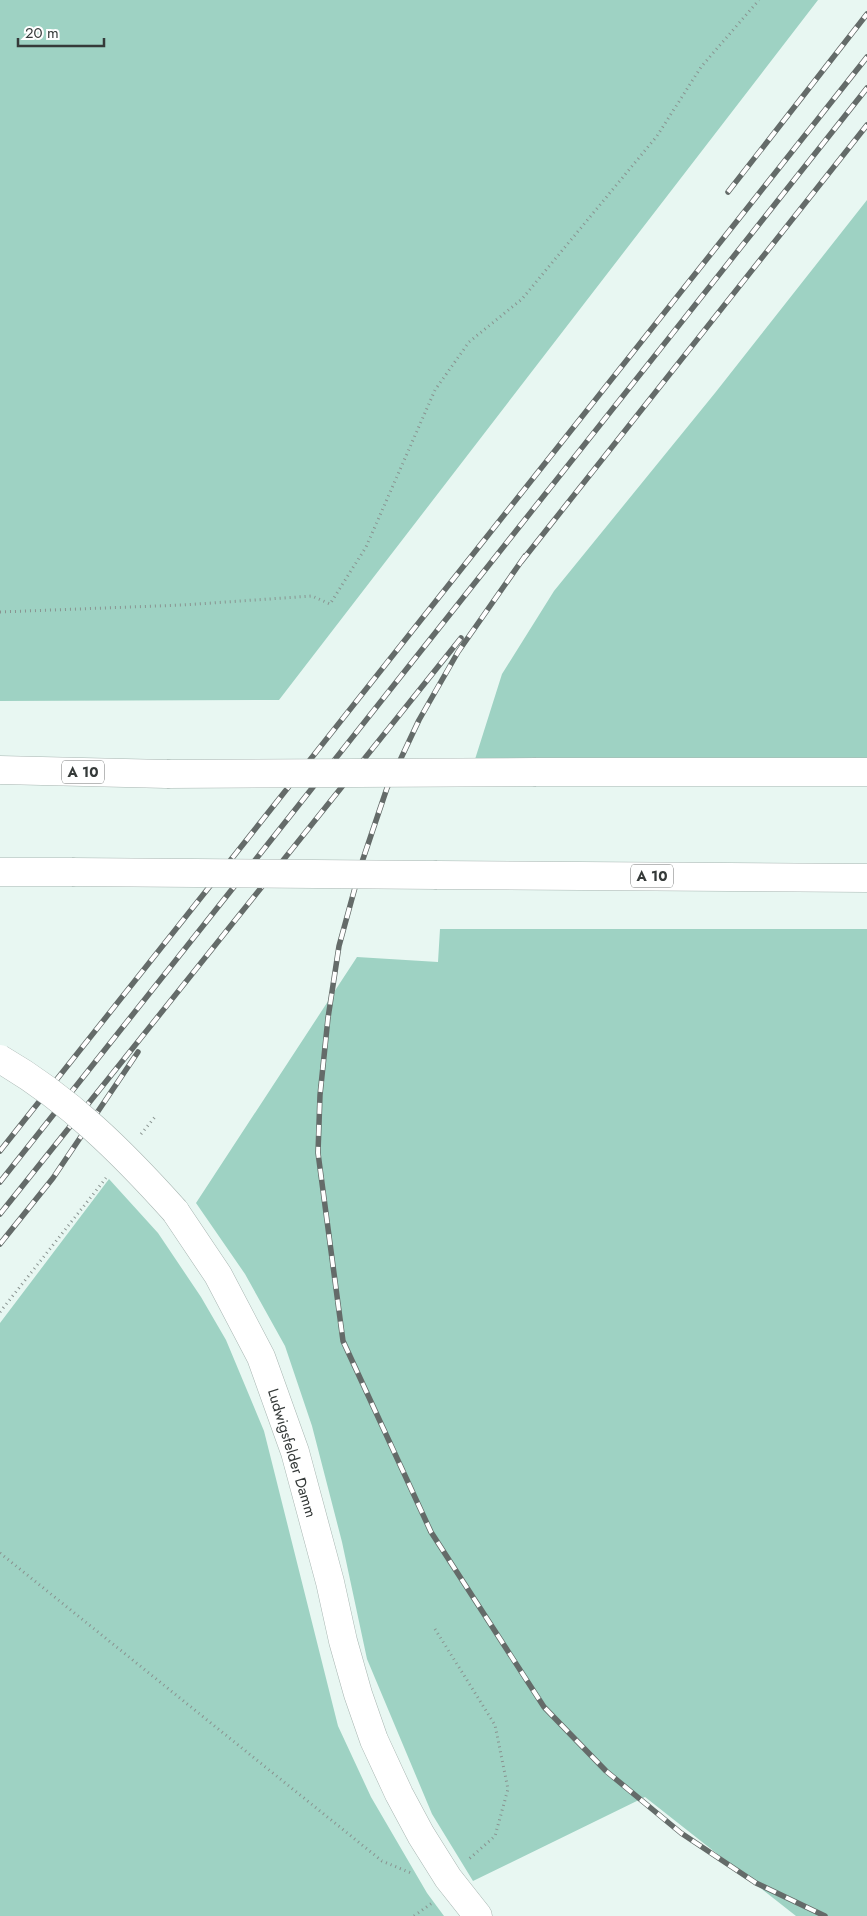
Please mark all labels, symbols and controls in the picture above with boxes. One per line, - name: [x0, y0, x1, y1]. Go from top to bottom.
- scale bar: [18, 15, 104, 47]
- text: 20 m: [25, 22, 59, 44]
- road number: A 10: [62, 760, 104, 784]
- road number: A 10: [631, 864, 673, 888]
- street label: Ludwigsfelder Damm: [262, 1386, 322, 1520]

